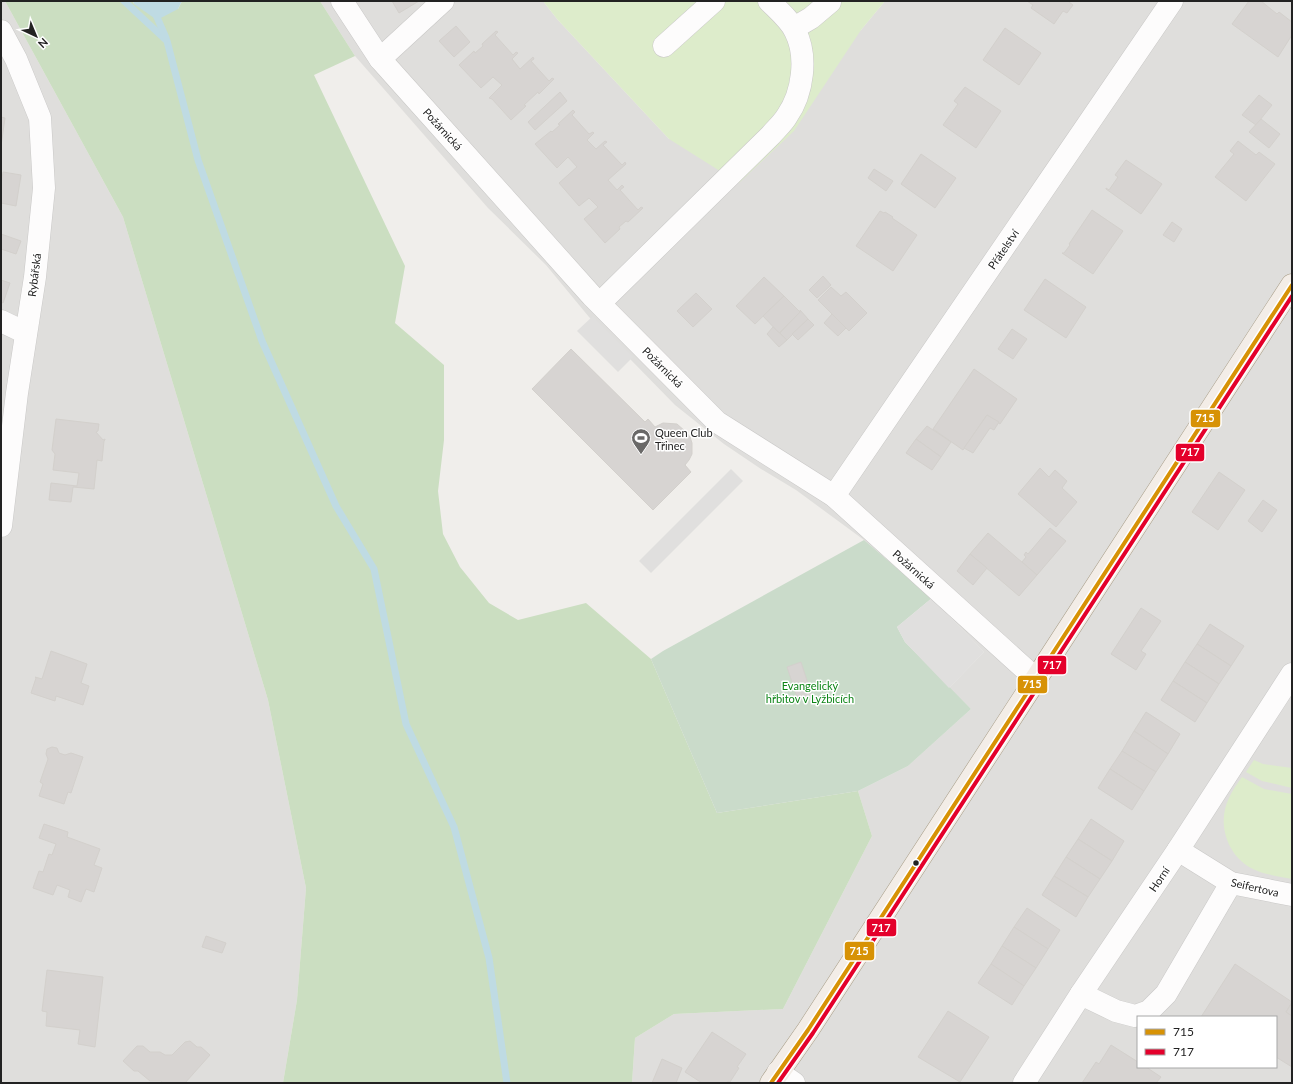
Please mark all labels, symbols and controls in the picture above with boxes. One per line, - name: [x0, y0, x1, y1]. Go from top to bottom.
- north arrow: [16, 16, 56, 56]
- text: N: [36, 36, 51, 51]
- street label: Požárnická: [421, 105, 465, 153]
- street label: Přátelství: [985, 226, 1021, 271]
- street label: Rybářská: [25, 252, 43, 298]
- street label: Požárnická: [640, 344, 686, 390]
- line badge: 715: [1190, 409, 1221, 428]
- text: 715: [1195, 411, 1215, 424]
- place label: Queen Club Třinec: [655, 426, 713, 452]
- sports icon: Queen Club Třinec: [630, 427, 652, 455]
- line badge: 717: [1175, 443, 1205, 462]
- text: 717: [1180, 445, 1200, 458]
- street label: Požárnická: [890, 547, 938, 591]
- line badge: 717: [1037, 655, 1067, 675]
- text: 717: [1042, 658, 1062, 671]
- line badge: 715: [1017, 675, 1048, 694]
- text: 715: [1022, 677, 1042, 690]
- park label: Evangelický hřbitov v Lyžbicích: [766, 679, 854, 705]
- unlabelled marker: [911, 858, 921, 868]
- street label: Horní: [1146, 864, 1172, 894]
- street label: Seifertova: [1230, 875, 1280, 899]
- line badge: 717: [866, 918, 897, 937]
- text: 717: [871, 921, 891, 934]
- line badge: 715: [844, 941, 875, 961]
- text: 715: [849, 944, 869, 957]
- legend: [1137, 1016, 1277, 1068]
- text: 715: [1173, 1024, 1194, 1039]
- text: 717: [1173, 1044, 1194, 1059]

